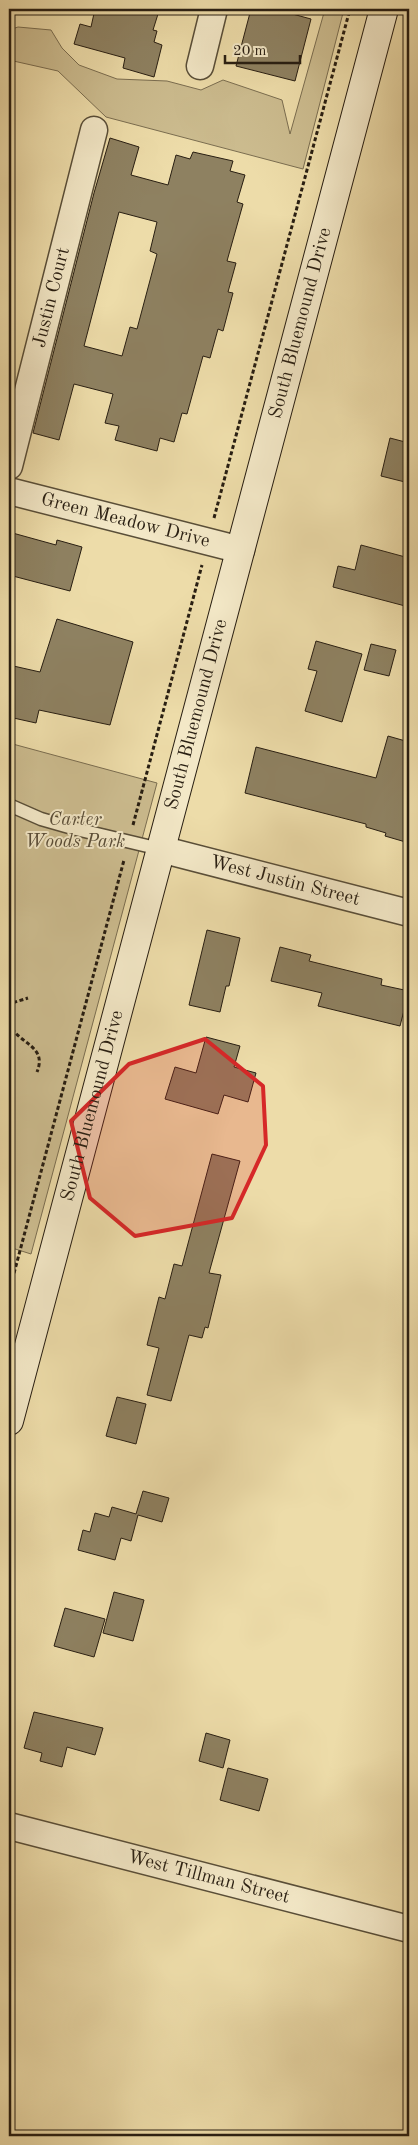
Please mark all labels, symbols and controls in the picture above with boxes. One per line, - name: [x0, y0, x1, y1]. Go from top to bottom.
- scale bar: [225, 32, 300, 64]
- text: 20 m: [233, 44, 267, 59]
- street label: South Bluemound Drive: [266, 226, 335, 421]
- street label: Justin Court: [30, 245, 73, 349]
- street label: Green Meadow Drive: [39, 490, 212, 551]
- street label: South Bluemound Drive: [162, 617, 231, 812]
- park label: Carter Woods Park: [25, 811, 125, 852]
- street label: West Justin Street: [208, 853, 362, 909]
- street label: South Bluemound Drive: [58, 1008, 127, 1203]
- street label: West Tillman Street: [125, 1847, 292, 1907]

